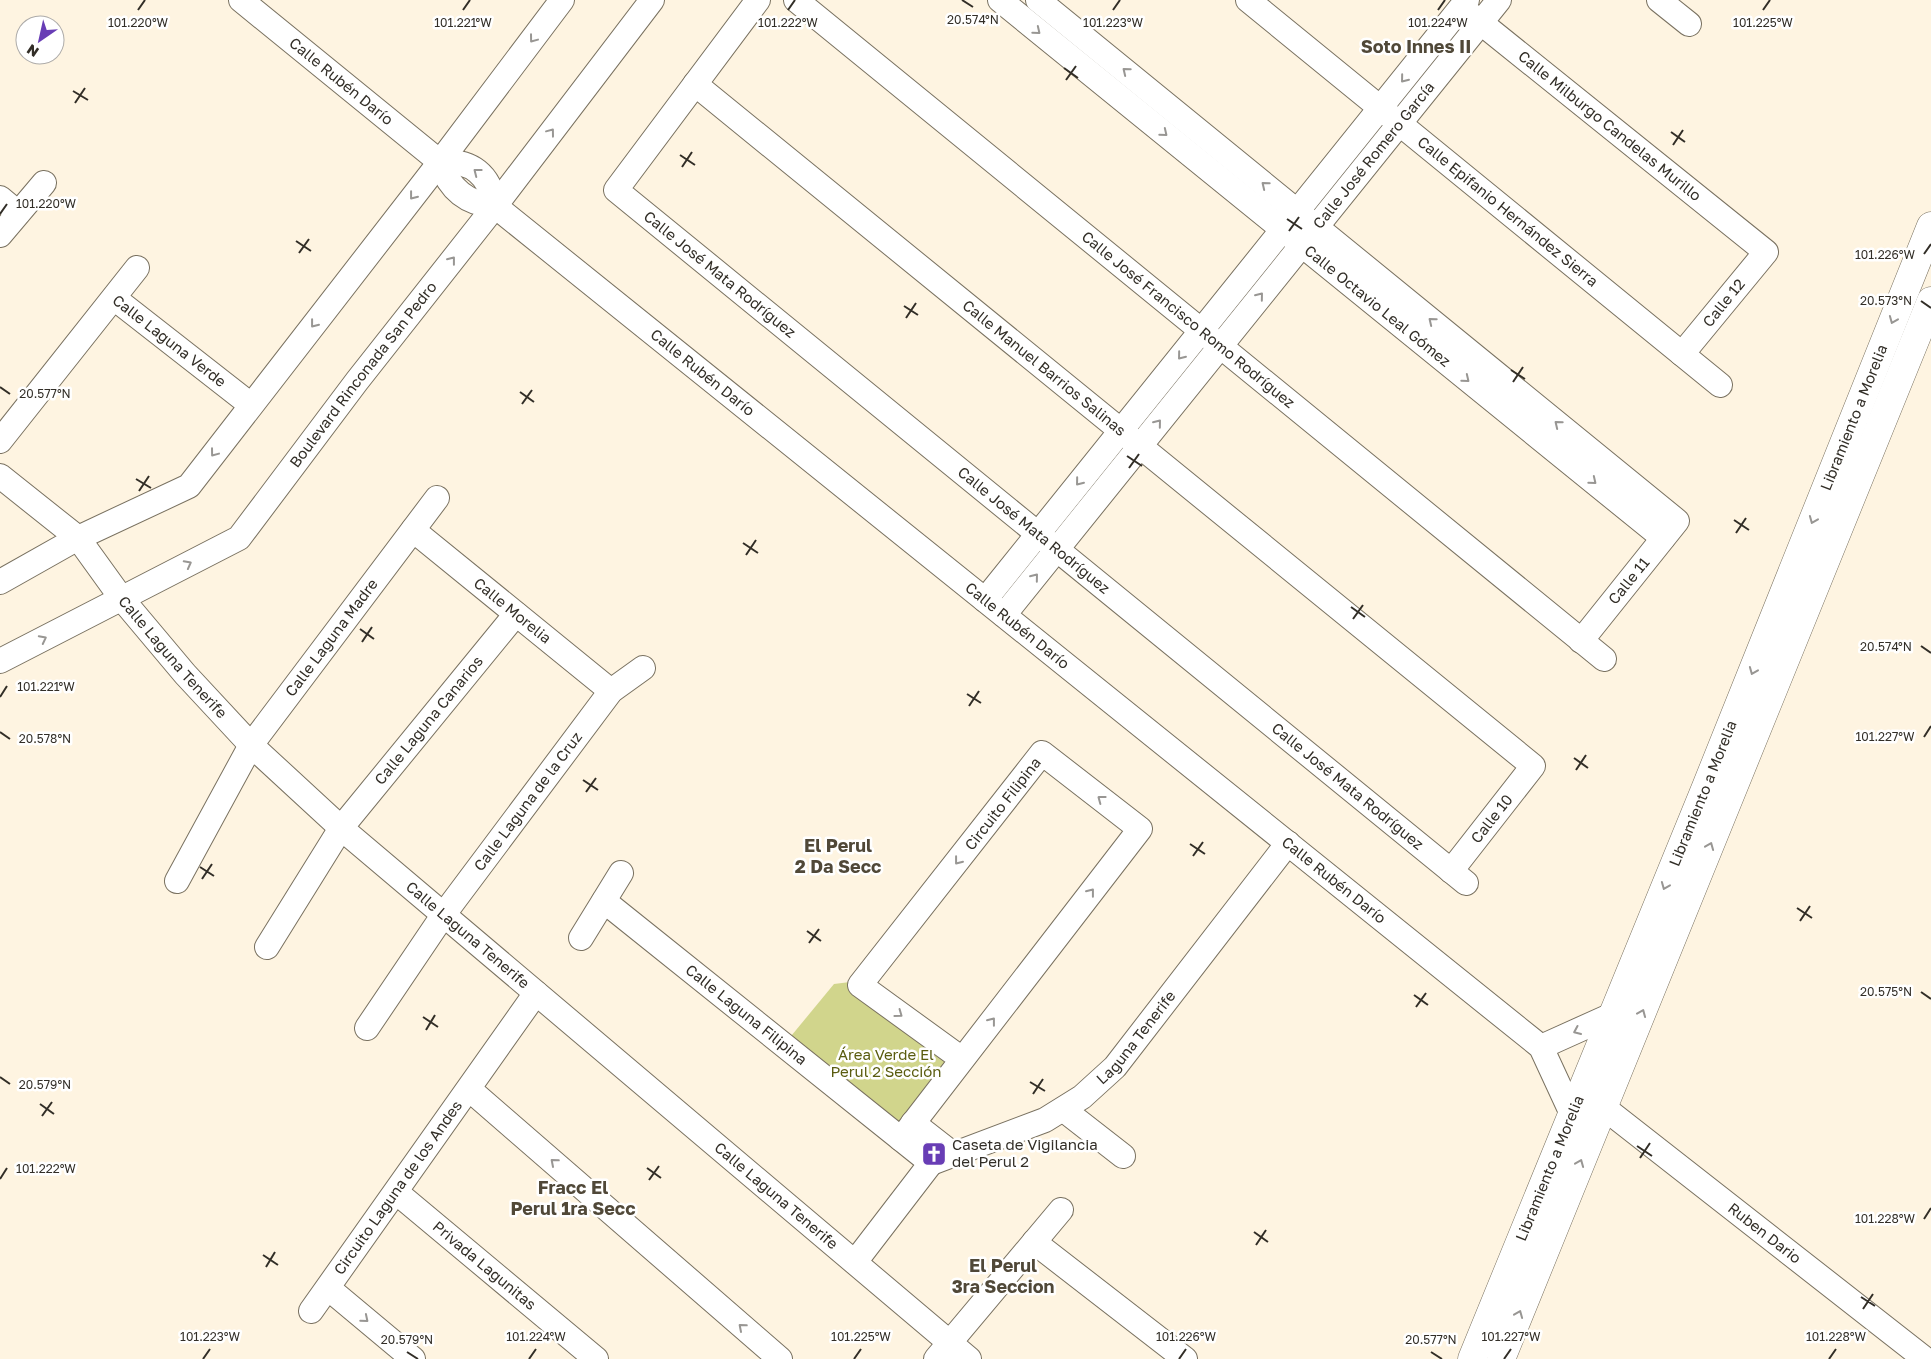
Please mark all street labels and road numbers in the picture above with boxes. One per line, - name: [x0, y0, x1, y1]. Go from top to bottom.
- street label: Calle Rubén Darío: [286, 33, 397, 128]
- street label: Calle Milburgo Candelas Murillo: [1515, 46, 1705, 204]
- street label: Calle José Romero García: [1309, 78, 1438, 232]
- street label: Calle Epifanio Hernández Sierra: [1414, 132, 1602, 290]
- street label: Calle José Mata Rodríguez: [641, 207, 800, 341]
- street label: Calle José Francisco Romo Rodríguez: [1078, 227, 1299, 412]
- street label: Calle Octavio Leal Gómez: [1301, 241, 1455, 370]
- street label: Calle 12: [1698, 275, 1748, 330]
- street label: Boulevard Rinconada San Pedro: [285, 278, 440, 471]
- street label: Calle Laguna Verde: [109, 290, 230, 390]
- street label: Calle Manuel Barrios Salinas: [959, 296, 1130, 439]
- street label: Calle Rubén Darío: [647, 325, 759, 419]
- street label: Libramiento a Morelia: [1816, 342, 1891, 493]
- street label: Calle José Mata Rodríguez: [955, 462, 1114, 597]
- street label: Calle 11: [1604, 553, 1653, 607]
- street label: Calle Morelia: [471, 573, 555, 647]
- street label: Calle Laguna Madre: [281, 575, 381, 700]
- street label: Calle Rubén Darío: [962, 578, 1074, 672]
- street label: Calle Laguna Tenerife: [115, 592, 232, 722]
- street label: Calle Laguna Canarios: [370, 652, 486, 788]
- street label: Libramiento a Morelia: [1665, 717, 1740, 869]
- street label: Calle José Mata Rodríguez: [1269, 718, 1428, 853]
- street label: Calle Laguna de la Cruz: [469, 728, 585, 874]
- street label: Circuito Filipina: [960, 753, 1044, 853]
- street label: Calle 10: [1467, 790, 1516, 846]
- street label: Calle Rubén Darío: [1279, 832, 1390, 927]
- street label: Calle Laguna Tenerife: [403, 877, 534, 992]
- street label: Calle Laguna Filipina: [682, 960, 811, 1068]
- street label: Laguna Tenerife: [1092, 986, 1179, 1088]
- street label: Libramiento a Morelia: [1511, 1092, 1587, 1243]
- street label: Circuito Laguna de los Andes: [330, 1096, 465, 1278]
- street label: Calle Laguna Tenerife: [711, 1138, 842, 1253]
- street label: Ruben Dario: [1725, 1198, 1805, 1267]
- street label: Privada Lagunitas: [430, 1217, 540, 1313]

